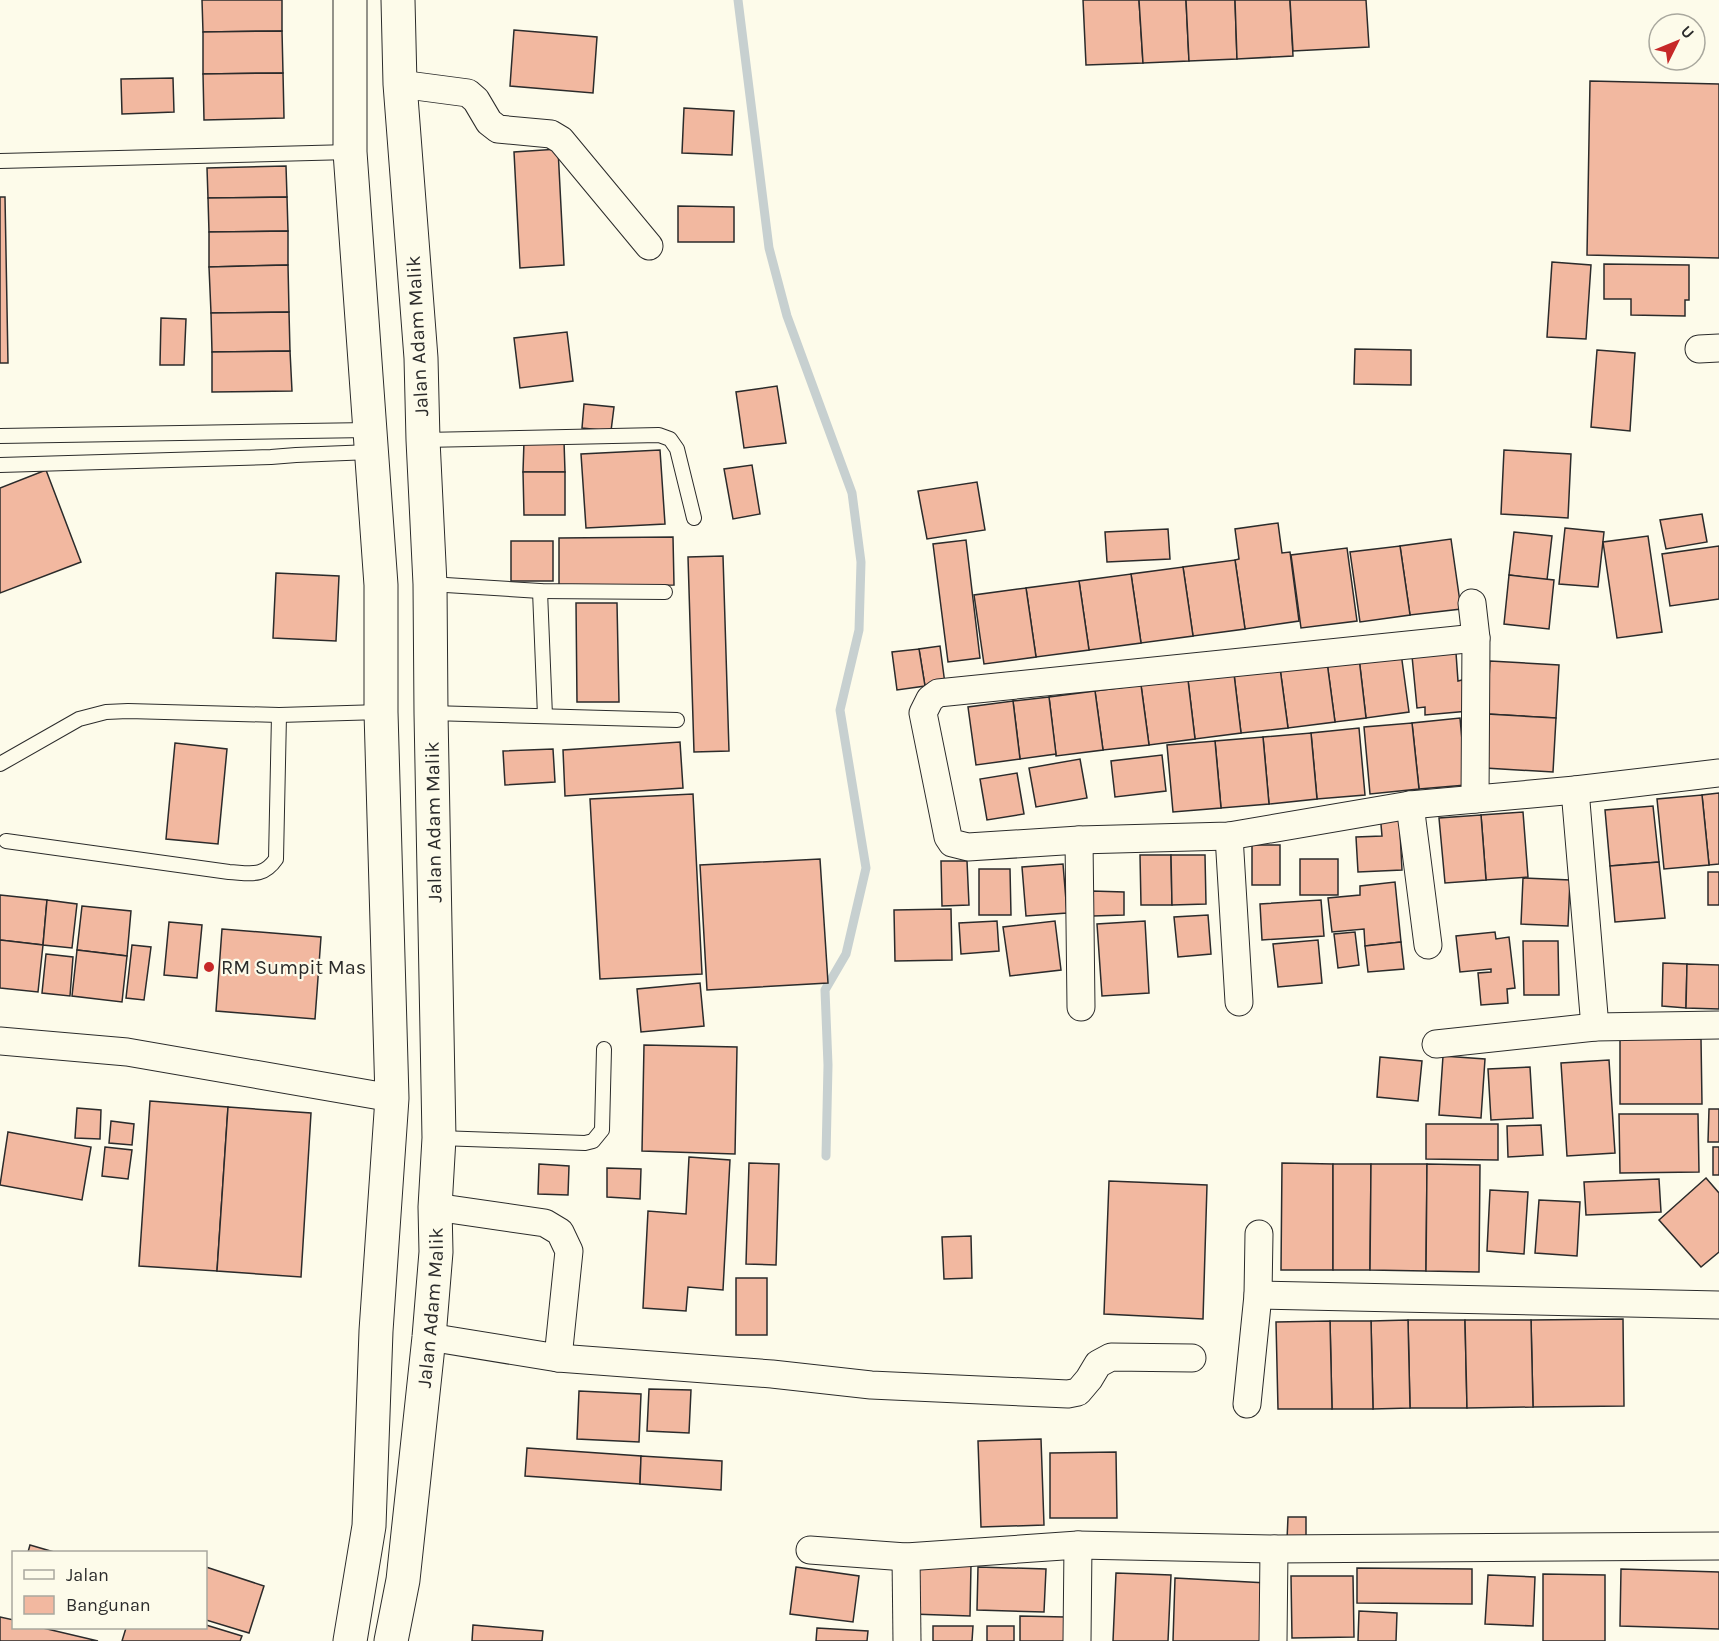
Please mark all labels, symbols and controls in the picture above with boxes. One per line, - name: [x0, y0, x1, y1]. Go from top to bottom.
- north arrow: [1647, 12, 1707, 72]
- text: U: [1677, 22, 1698, 43]
- street label: Jalan Adam Malik: [402, 255, 433, 417]
- street label: Jalan Adam Malik: [421, 741, 446, 903]
- place label: RM Sumpit Mas: [221, 956, 366, 979]
- marker: RM Sumpit Mas: [202, 960, 216, 974]
- street label: Jalan Adam Malik: [413, 1227, 448, 1389]
- legend: [12, 1551, 207, 1629]
- text: Jalan: [66, 1564, 109, 1586]
- text: Bangunan: [66, 1594, 151, 1616]

